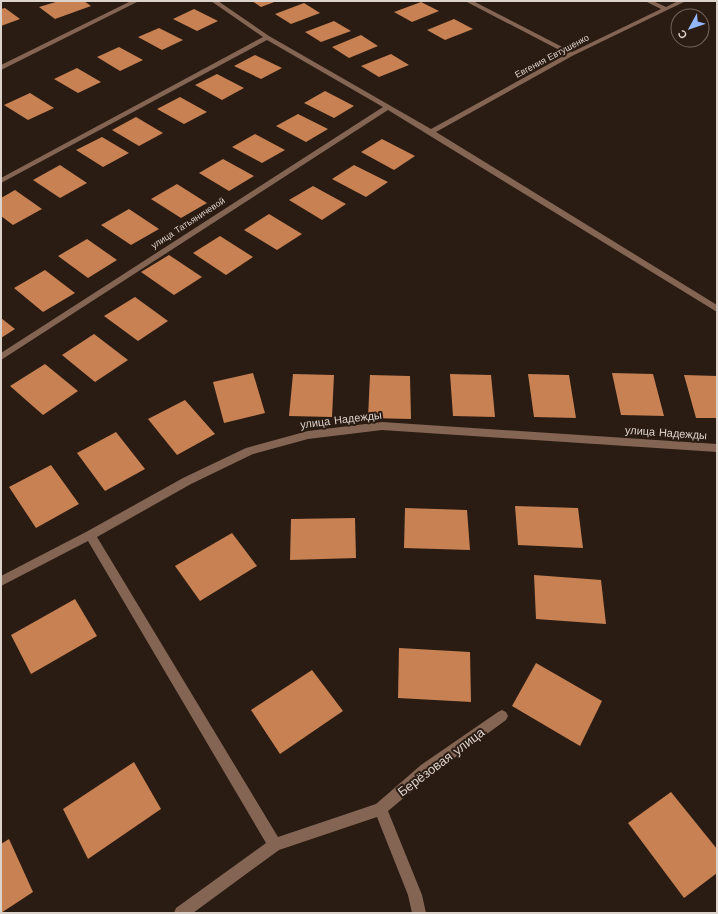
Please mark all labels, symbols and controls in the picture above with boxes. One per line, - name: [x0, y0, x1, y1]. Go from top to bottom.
- north arrow: [670, 8, 710, 48]
- text: С: [675, 27, 690, 41]
- street label: Евгения Евтушенко: [513, 32, 591, 80]
- street label: улица Татьяничевой: [149, 195, 227, 251]
- street label: улица Надежды: [299, 409, 383, 431]
- street label: улица Надежды: [625, 424, 708, 442]
- street label: Берёзовая улица: [395, 724, 488, 799]

